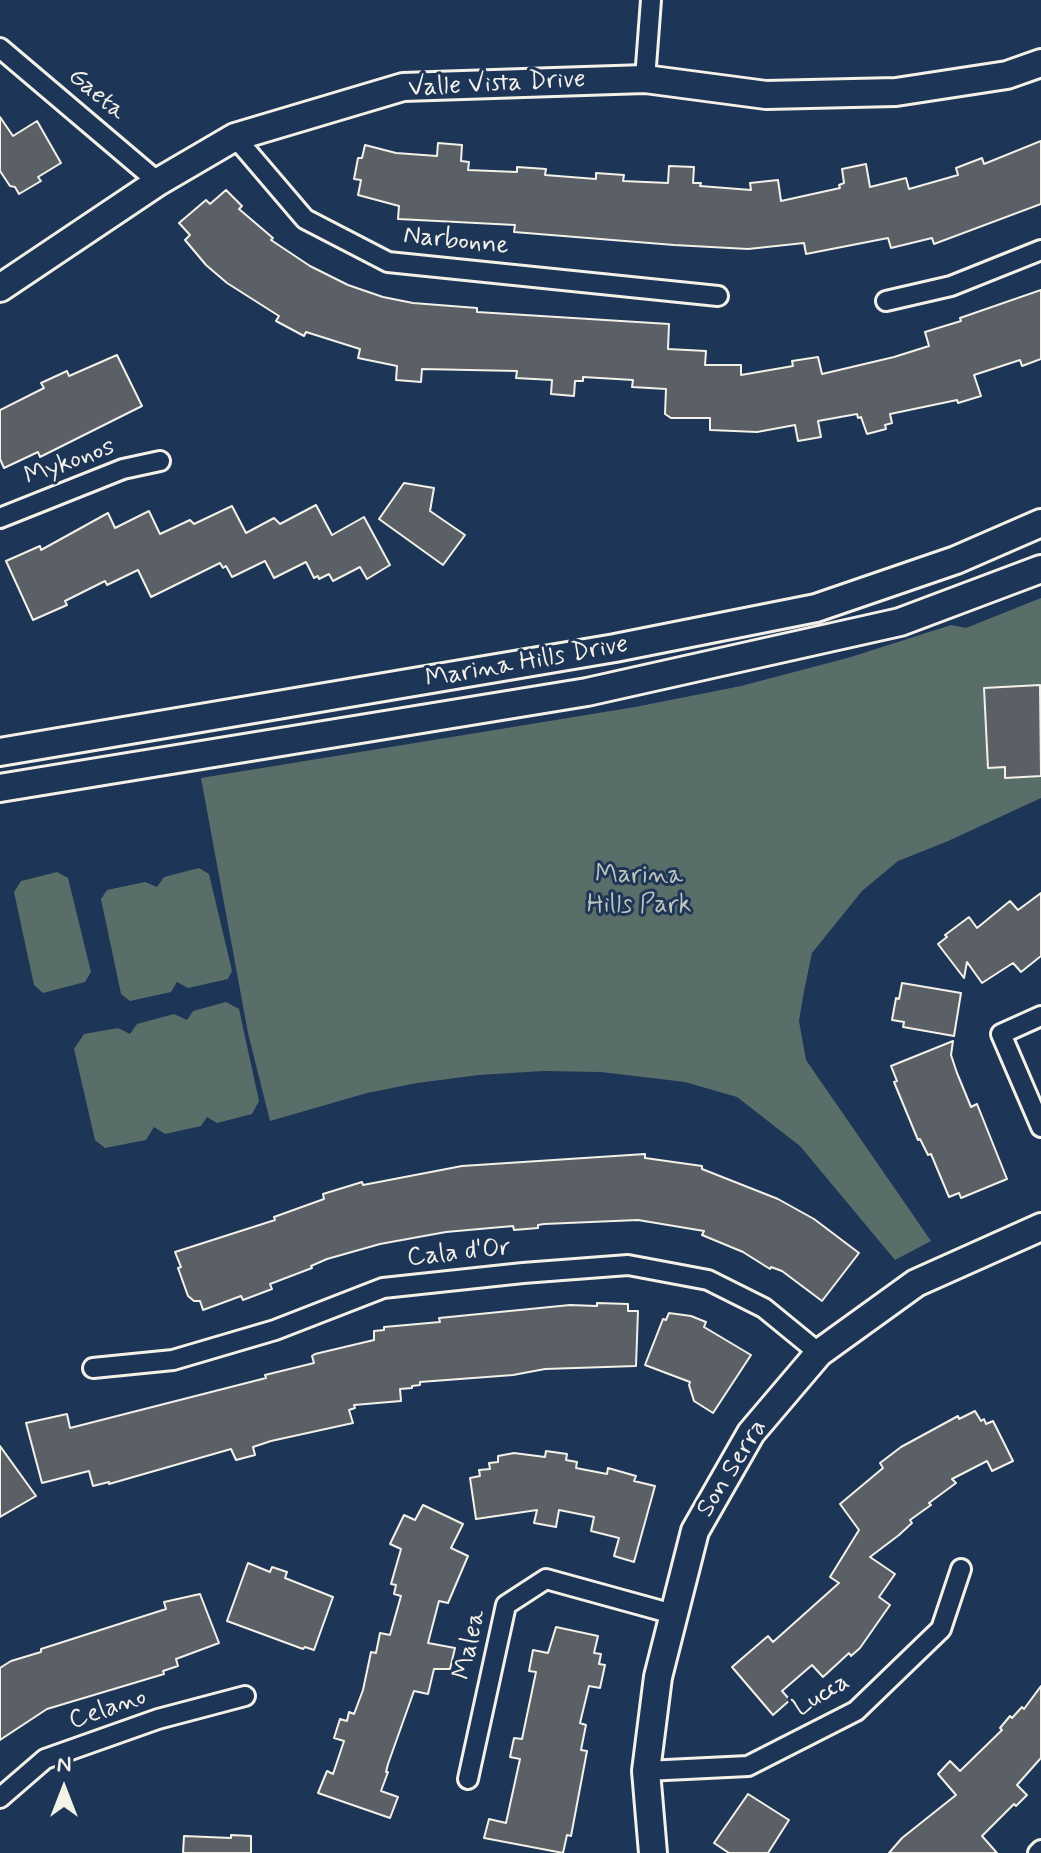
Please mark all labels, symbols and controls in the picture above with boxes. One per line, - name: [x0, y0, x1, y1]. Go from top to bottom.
- street label: Gaeta: [61, 62, 131, 128]
- street label: Valle Vista Drive: [407, 65, 587, 105]
- street label: Narbonne: [402, 221, 510, 263]
- street label: Mykonos: [21, 432, 119, 494]
- street label: Marina Hills Drive: [423, 630, 631, 696]
- park label: Marina Hills Park: [587, 861, 691, 922]
- street label: Cala d'Or: [406, 1233, 512, 1275]
- street label: Son Serra: [691, 1414, 775, 1524]
- street label: Malea: [448, 1607, 494, 1683]
- street label: Lucca: [788, 1667, 856, 1725]
- street label: Celano: [65, 1682, 151, 1738]
- north arrow: [24, 1749, 104, 1829]
- text: N: [57, 1751, 71, 1779]

